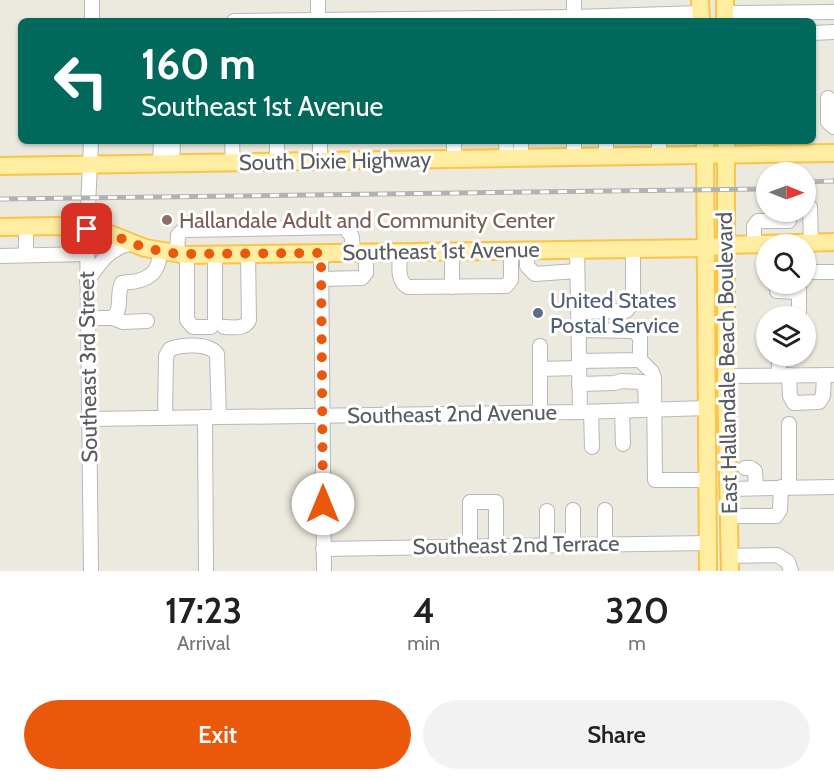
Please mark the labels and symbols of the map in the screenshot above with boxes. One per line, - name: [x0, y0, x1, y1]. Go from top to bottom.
- street label: South Dixie Highway: [239, 146, 431, 176]
- north arrow: [756, 162, 816, 222]
- pin: [61, 203, 112, 254]
- place label: Hallandale Adult and Community Center: [179, 207, 555, 234]
- street label: East Hallandale Beach Boulevard: [711, 212, 743, 514]
- marker: Hallandale Adult and Community Center: [160, 213, 174, 227]
- street label: Southeast 1st Avenue: [342, 236, 540, 266]
- street label: Southeast 3rd Street: [73, 271, 103, 463]
- place label: United States Postal Service: [550, 287, 679, 339]
- marker: United States Postal Service: [531, 306, 545, 320]
- street label: Southeast 2nd Avenue: [347, 399, 557, 429]
- position arrow: [291, 472, 355, 536]
- street label: Southeast 2nd Terrace: [412, 530, 620, 560]

